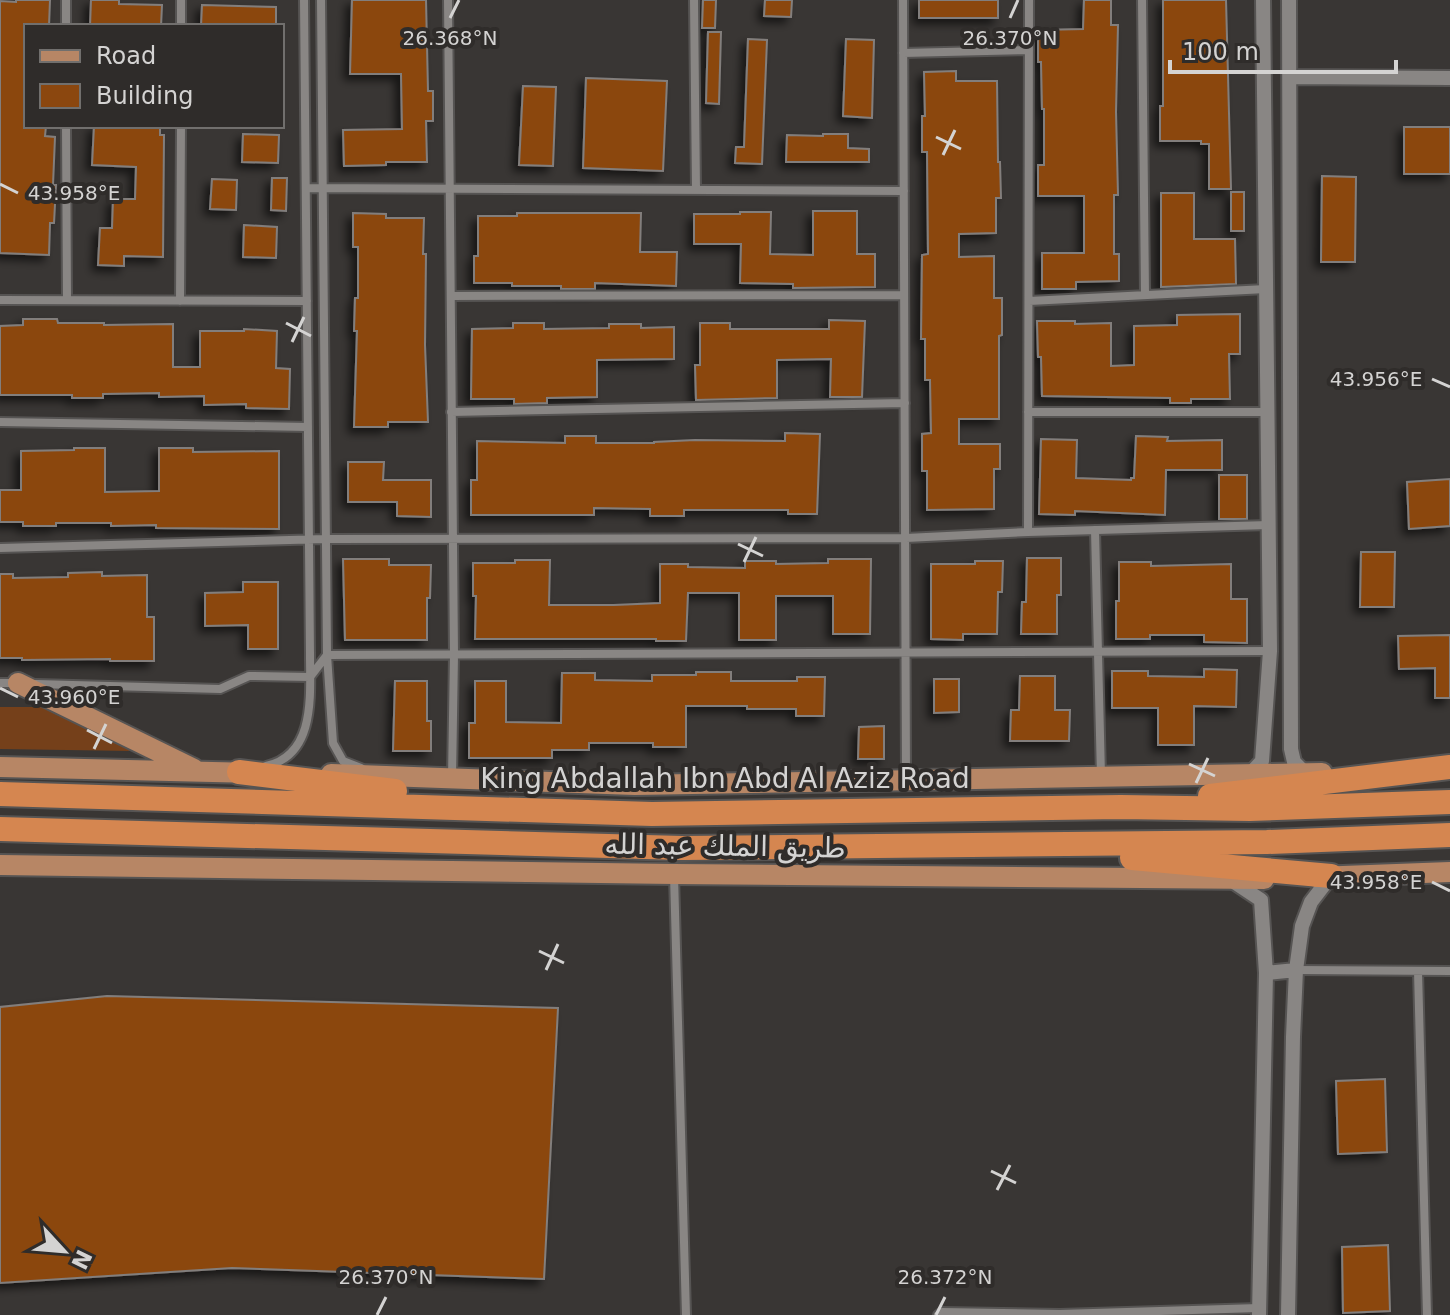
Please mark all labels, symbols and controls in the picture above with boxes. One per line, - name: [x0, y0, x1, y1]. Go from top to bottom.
- legend: [24, 24, 284, 128]
- scale bar: [1170, 24, 1396, 74]
- text: 26.368°N: [403, 26, 497, 50]
- text: 26.370°N: [963, 26, 1057, 50]
- text: 100 m: [1182, 38, 1259, 66]
- text: Road: [96, 42, 156, 70]
- text: Building: [96, 82, 193, 110]
- text: 43.958°E: [28, 181, 120, 205]
- text: 43.956°E: [1330, 367, 1422, 391]
- text: 43.960°E: [28, 685, 120, 709]
- street label: King Abdallah Ibn Abd Al Aziz Road: [480, 762, 970, 795]
- street label: طريق الملك عبد الله: [604, 827, 846, 865]
- text: 43.958°E: [1330, 870, 1422, 894]
- north arrow: [24, 1211, 104, 1291]
- text: N: [66, 1246, 97, 1273]
- text: 26.370°N: [339, 1265, 433, 1289]
- text: 26.372°N: [898, 1265, 992, 1289]

